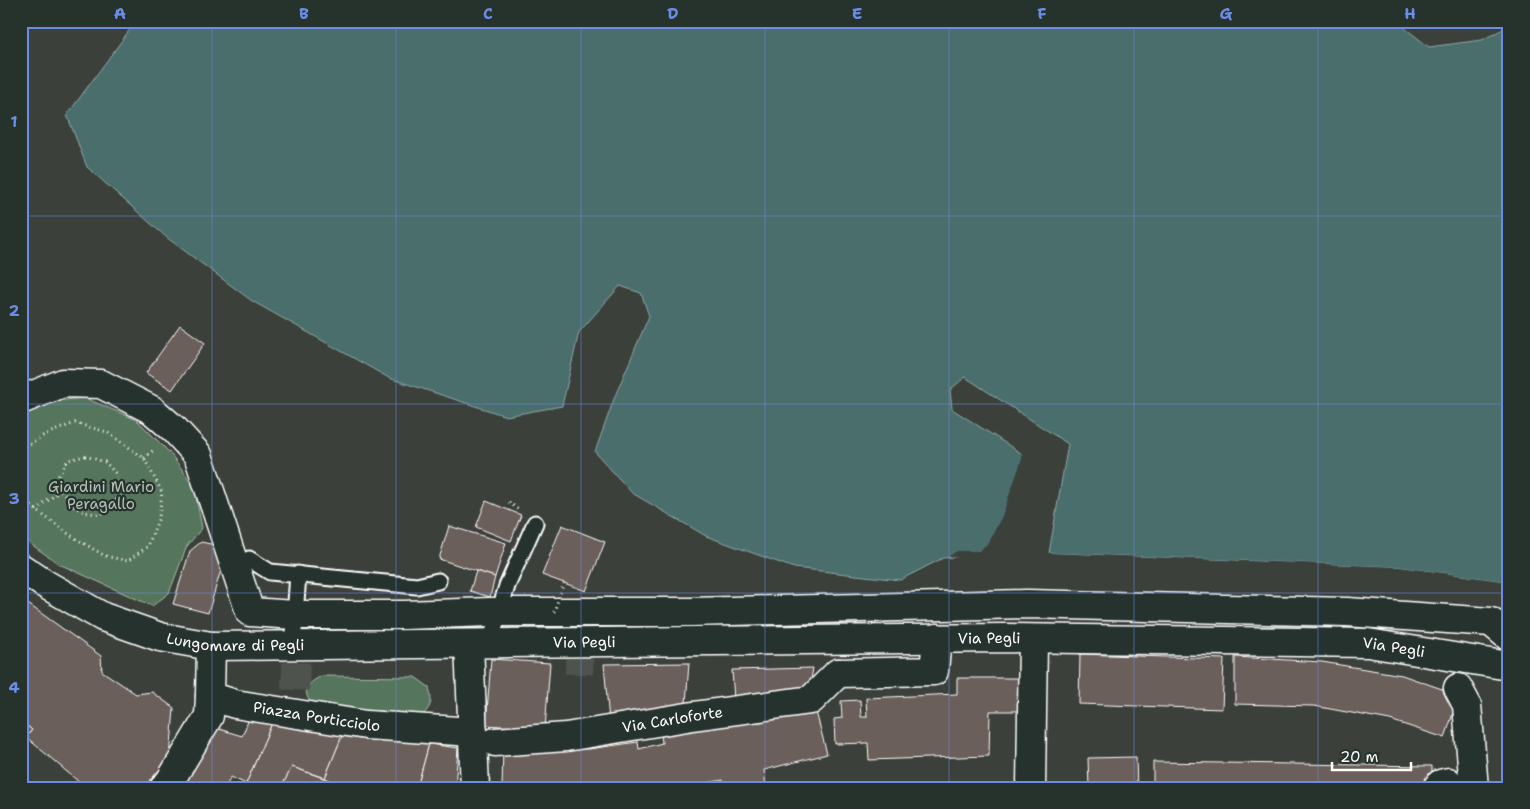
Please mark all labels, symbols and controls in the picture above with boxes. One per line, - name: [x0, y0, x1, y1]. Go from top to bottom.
- text: A: [114, 3, 126, 24]
- text: B: [299, 3, 309, 24]
- text: C: [483, 3, 493, 24]
- text: D: [667, 3, 679, 24]
- text: E: [852, 3, 862, 24]
- text: F: [1037, 3, 1047, 24]
- text: G: [1220, 3, 1233, 24]
- text: H: [1404, 3, 1416, 24]
- text: 1: [10, 111, 18, 132]
- text: 2: [8, 300, 20, 321]
- park label: Giardini Mario Peragallo: [48, 477, 154, 514]
- text: 3: [8, 488, 20, 509]
- street label: Lungomare di Pegli: [165, 628, 305, 656]
- street label: Via Pegli: [958, 628, 1021, 648]
- street label: Via Pegli: [553, 632, 616, 653]
- street label: Via Pegli: [1363, 633, 1426, 662]
- text: 4: [8, 677, 20, 698]
- street label: Piazza Porticciolo: [252, 697, 381, 736]
- street label: Via Carloforte: [620, 702, 724, 738]
- scale bar: [1332, 739, 1411, 771]
- text: 20 m: [1340, 747, 1379, 767]

